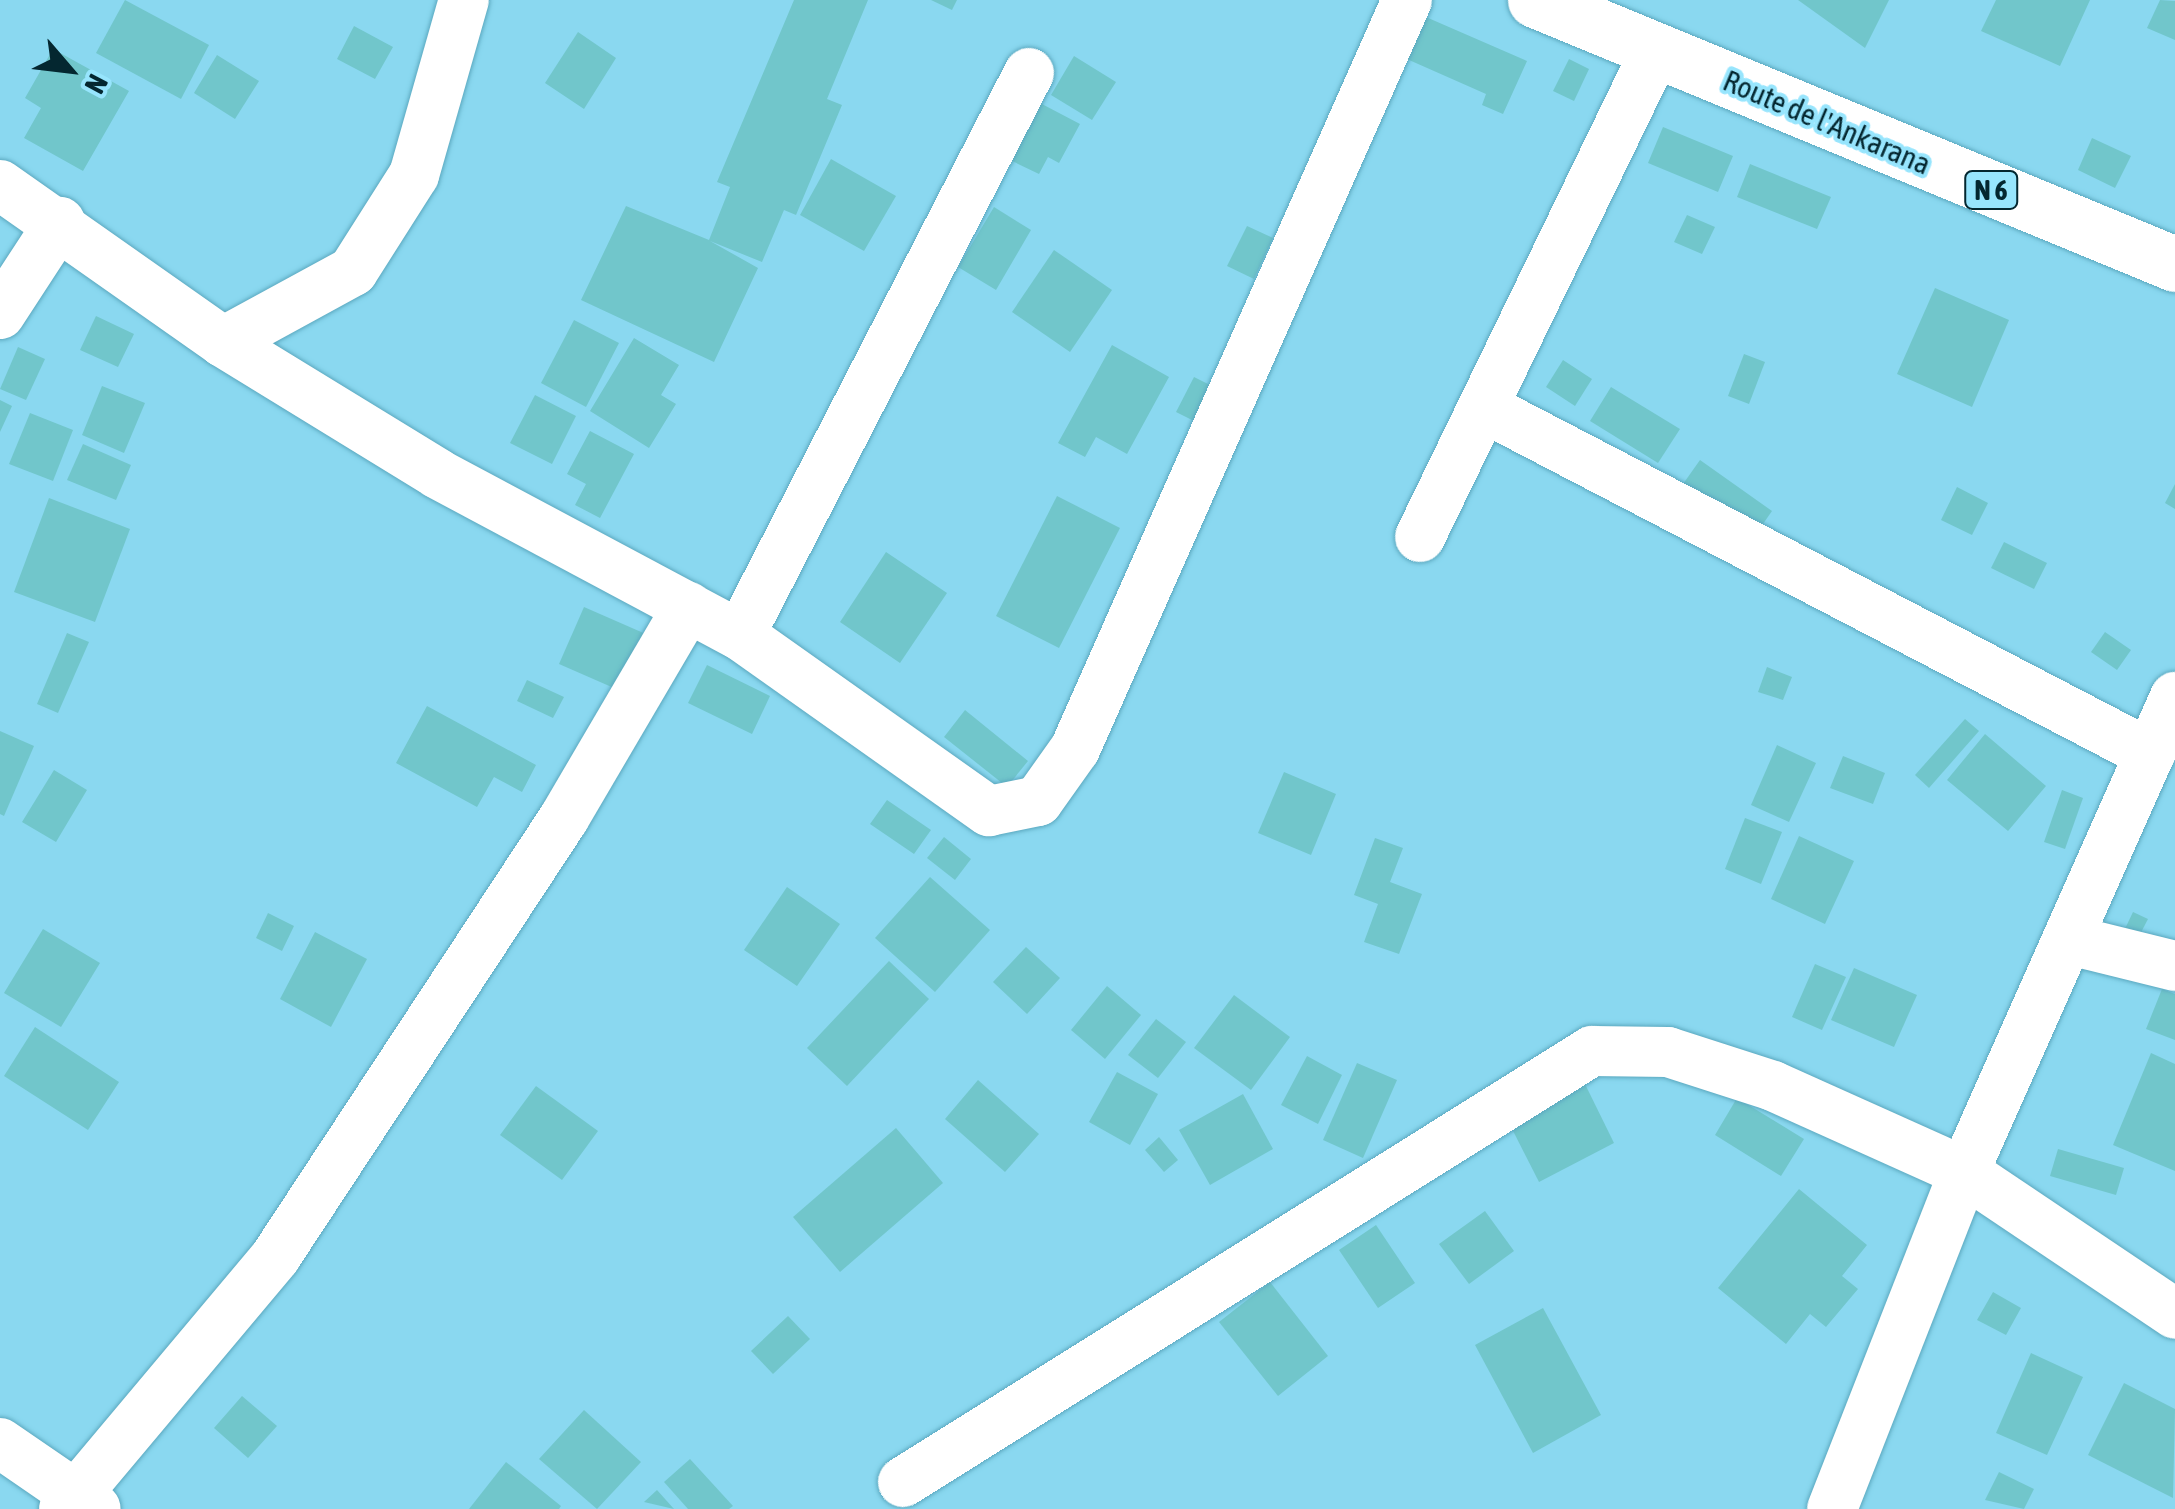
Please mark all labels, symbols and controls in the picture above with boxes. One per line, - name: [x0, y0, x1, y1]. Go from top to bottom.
- north arrow: [20, 20, 120, 120]
- street label: Route de l'Ankarana: [1718, 62, 1936, 182]
- text: N: [78, 69, 114, 99]
- road number: N 6: [1964, 167, 2018, 213]

